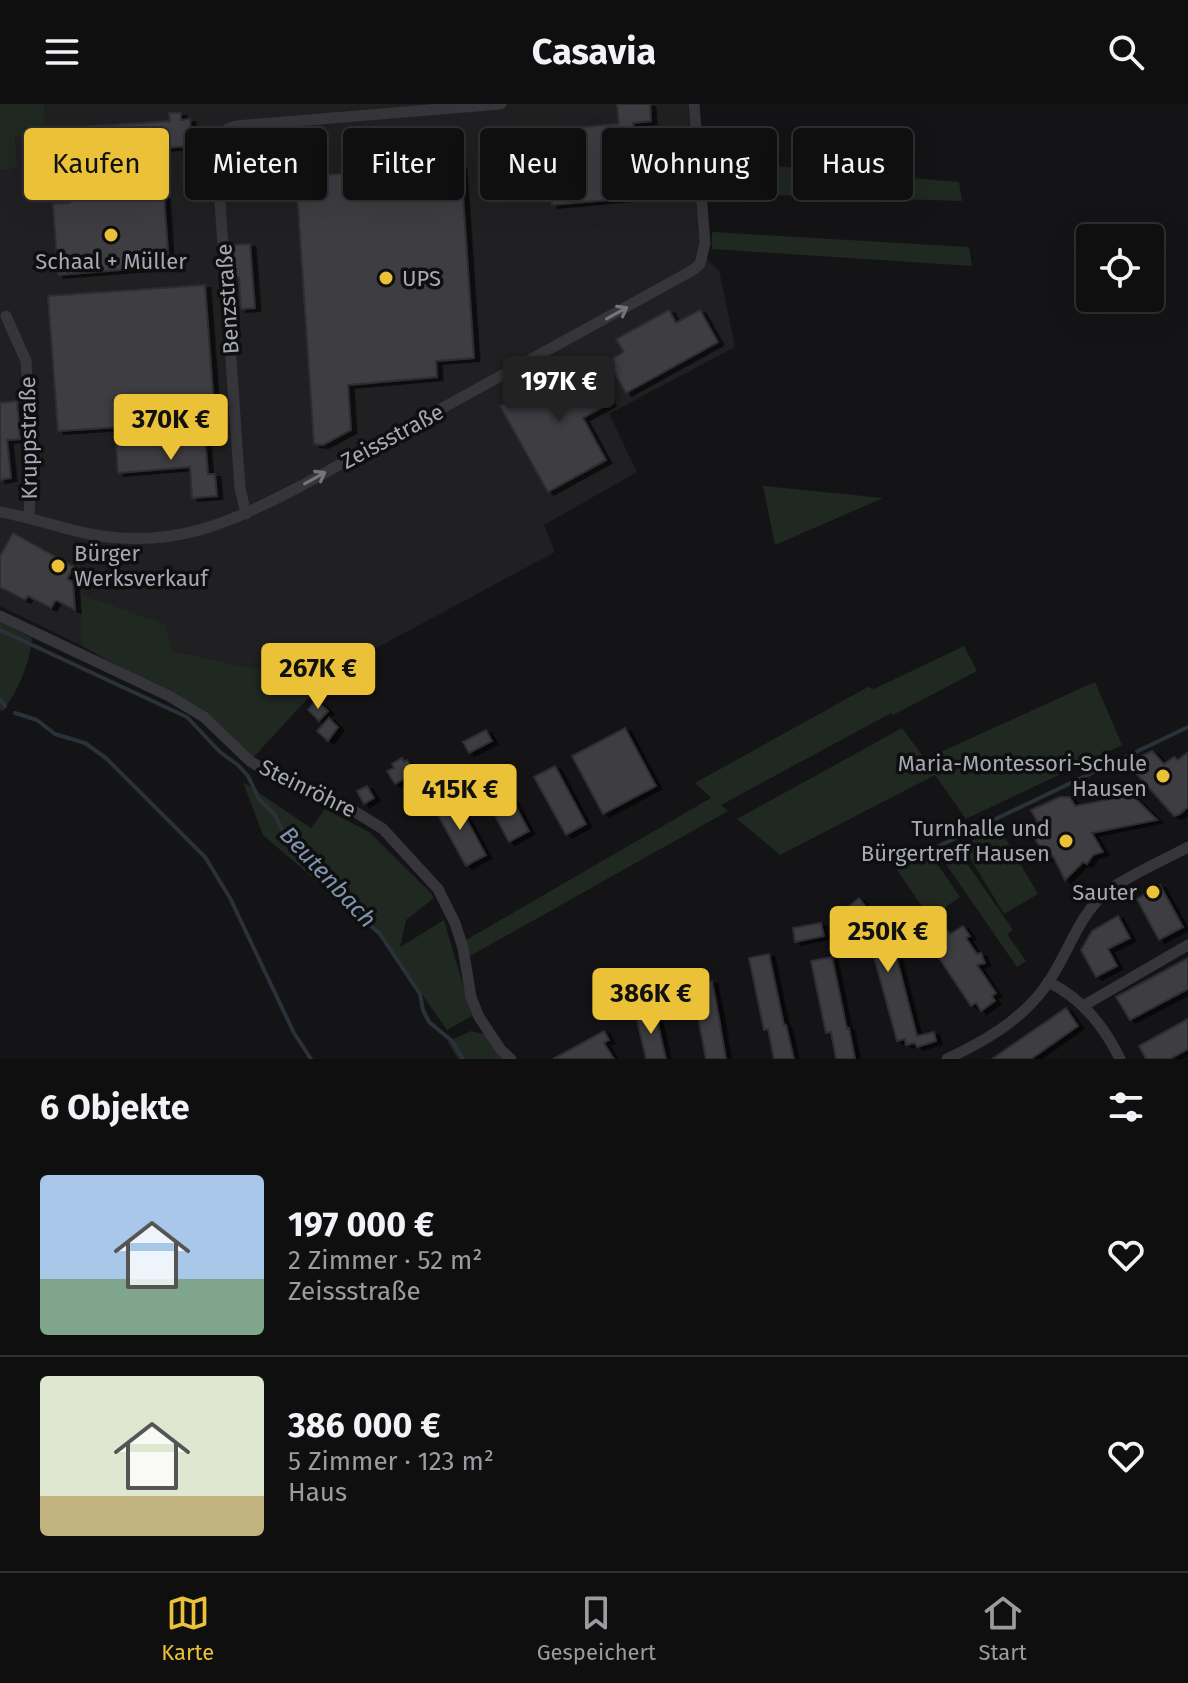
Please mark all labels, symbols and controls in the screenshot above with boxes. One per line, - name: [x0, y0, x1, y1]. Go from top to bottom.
- icon: menu: [40, 30, 84, 74]
- text: Casavia: [532, 30, 656, 74]
- icon: search: [1104, 30, 1148, 74]
- chip: Kaufen: [24, 128, 169, 200]
- chip: Mieten: [185, 128, 327, 200]
- chip: Filter: [343, 128, 464, 200]
- chip: Neu: [480, 128, 586, 200]
- chip: Wohnung: [602, 128, 777, 200]
- chip: Haus: [793, 128, 913, 200]
- map controls: [1076, 224, 1164, 312]
- button: locate: [1076, 224, 1164, 312]
- marker: Schaal + Müller: [102, 226, 120, 244]
- street label: Benzstraße: [210, 243, 245, 355]
- place label: Schaal + Müller: [35, 248, 187, 275]
- place label: UPS: [402, 265, 441, 292]
- marker: UPS: [377, 269, 395, 287]
- one-way arrow: [604, 304, 628, 320]
- pin: 197K €: [494, 356, 624, 424]
- text: 197K €: [521, 366, 597, 397]
- street label: Kruppstraße: [14, 376, 43, 500]
- pin: 370K €: [106, 394, 236, 462]
- street label: Zeissstraße: [336, 398, 448, 475]
- text: 370K €: [132, 404, 210, 435]
- one-way arrow: [303, 470, 326, 486]
- place label: Bürger Werksverkauf: [74, 540, 209, 592]
- marker: Bürger Werksverkauf: [49, 557, 67, 575]
- pin: 267K €: [253, 643, 383, 711]
- text: 267K €: [279, 653, 357, 684]
- place label: Maria-Montessori-Schule Hausen: [898, 750, 1147, 802]
- street label: Steinröhre: [255, 753, 360, 823]
- pin: 415K €: [395, 764, 525, 832]
- marker: Maria-Montessori-Schule Hausen: [1154, 767, 1172, 785]
- text: 415K €: [422, 774, 498, 805]
- place label: Turnhalle und Bürgertreff Hausen: [861, 815, 1050, 867]
- water label: Beutenbach: [274, 821, 382, 933]
- marker: Turnhalle und Bürgertreff Hausen: [1057, 832, 1075, 850]
- place label: Sauter: [1072, 879, 1138, 906]
- marker: Sauter: [1144, 883, 1162, 901]
- pin: 250K €: [823, 906, 953, 974]
- text: 250K €: [848, 916, 928, 947]
- pin: 386K €: [586, 968, 716, 1036]
- text: 386K €: [610, 978, 692, 1009]
- icon: filters: [1104, 1085, 1148, 1129]
- text: 6 Objekte: [40, 1087, 189, 1128]
- text: 197 000 €: [288, 1204, 434, 1245]
- icon: home: [104, 1207, 200, 1303]
- icon: heart: [1104, 1233, 1148, 1277]
- text: 2 Zimmer · 52 m²: [288, 1245, 482, 1276]
- text: Zeissstraße: [288, 1276, 421, 1307]
- text: 386 000 €: [288, 1405, 441, 1446]
- icon: home: [104, 1408, 200, 1504]
- icon: heart: [1104, 1434, 1148, 1478]
- text: 5 Zimmer · 123 m²: [288, 1446, 494, 1477]
- text: Haus: [288, 1477, 347, 1508]
- tab: Karte: [161, 1591, 214, 1666]
- tab: Gespeichert: [537, 1591, 656, 1666]
- tab: Start: [979, 1591, 1027, 1666]

